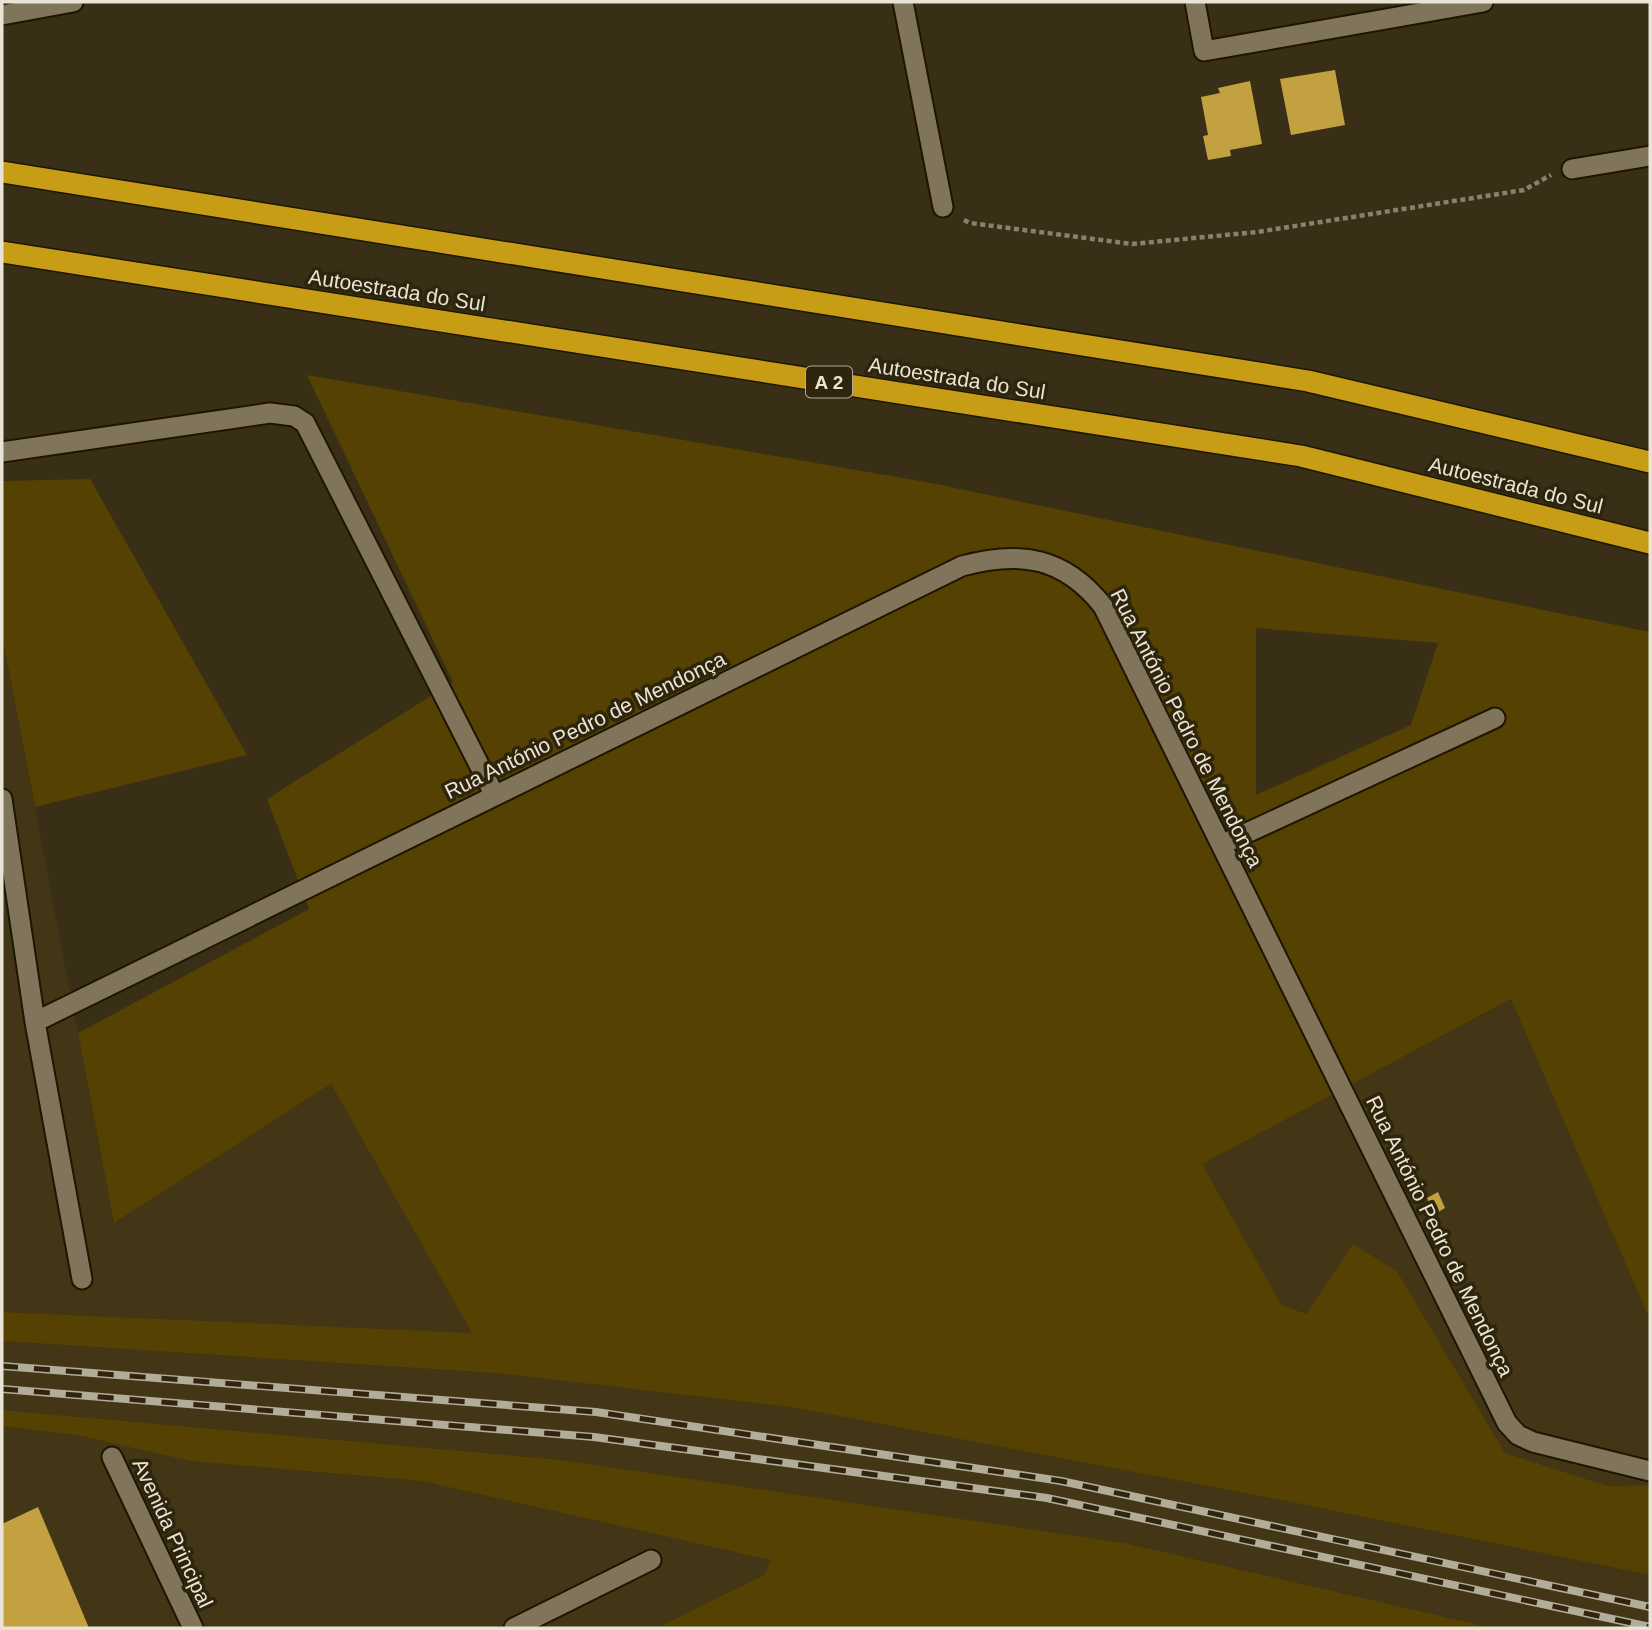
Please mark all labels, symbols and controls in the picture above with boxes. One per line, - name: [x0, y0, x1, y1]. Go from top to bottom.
- street label: Autoestrada do Sul: [307, 265, 487, 315]
- street label: Autoestrada do Sul: [867, 353, 1047, 403]
- road number: A 2: [806, 366, 852, 398]
- street label: Autoestrada do Sul: [1427, 452, 1605, 518]
- street label: Rua António Pedro de Mendonça: [1107, 585, 1268, 871]
- street label: Rua António Pedro de Mendonça: [441, 647, 729, 803]
- street label: Rua António Pedro de Mendonça: [1362, 1092, 1518, 1380]
- street label: Avenida Principal: [128, 1455, 218, 1611]

